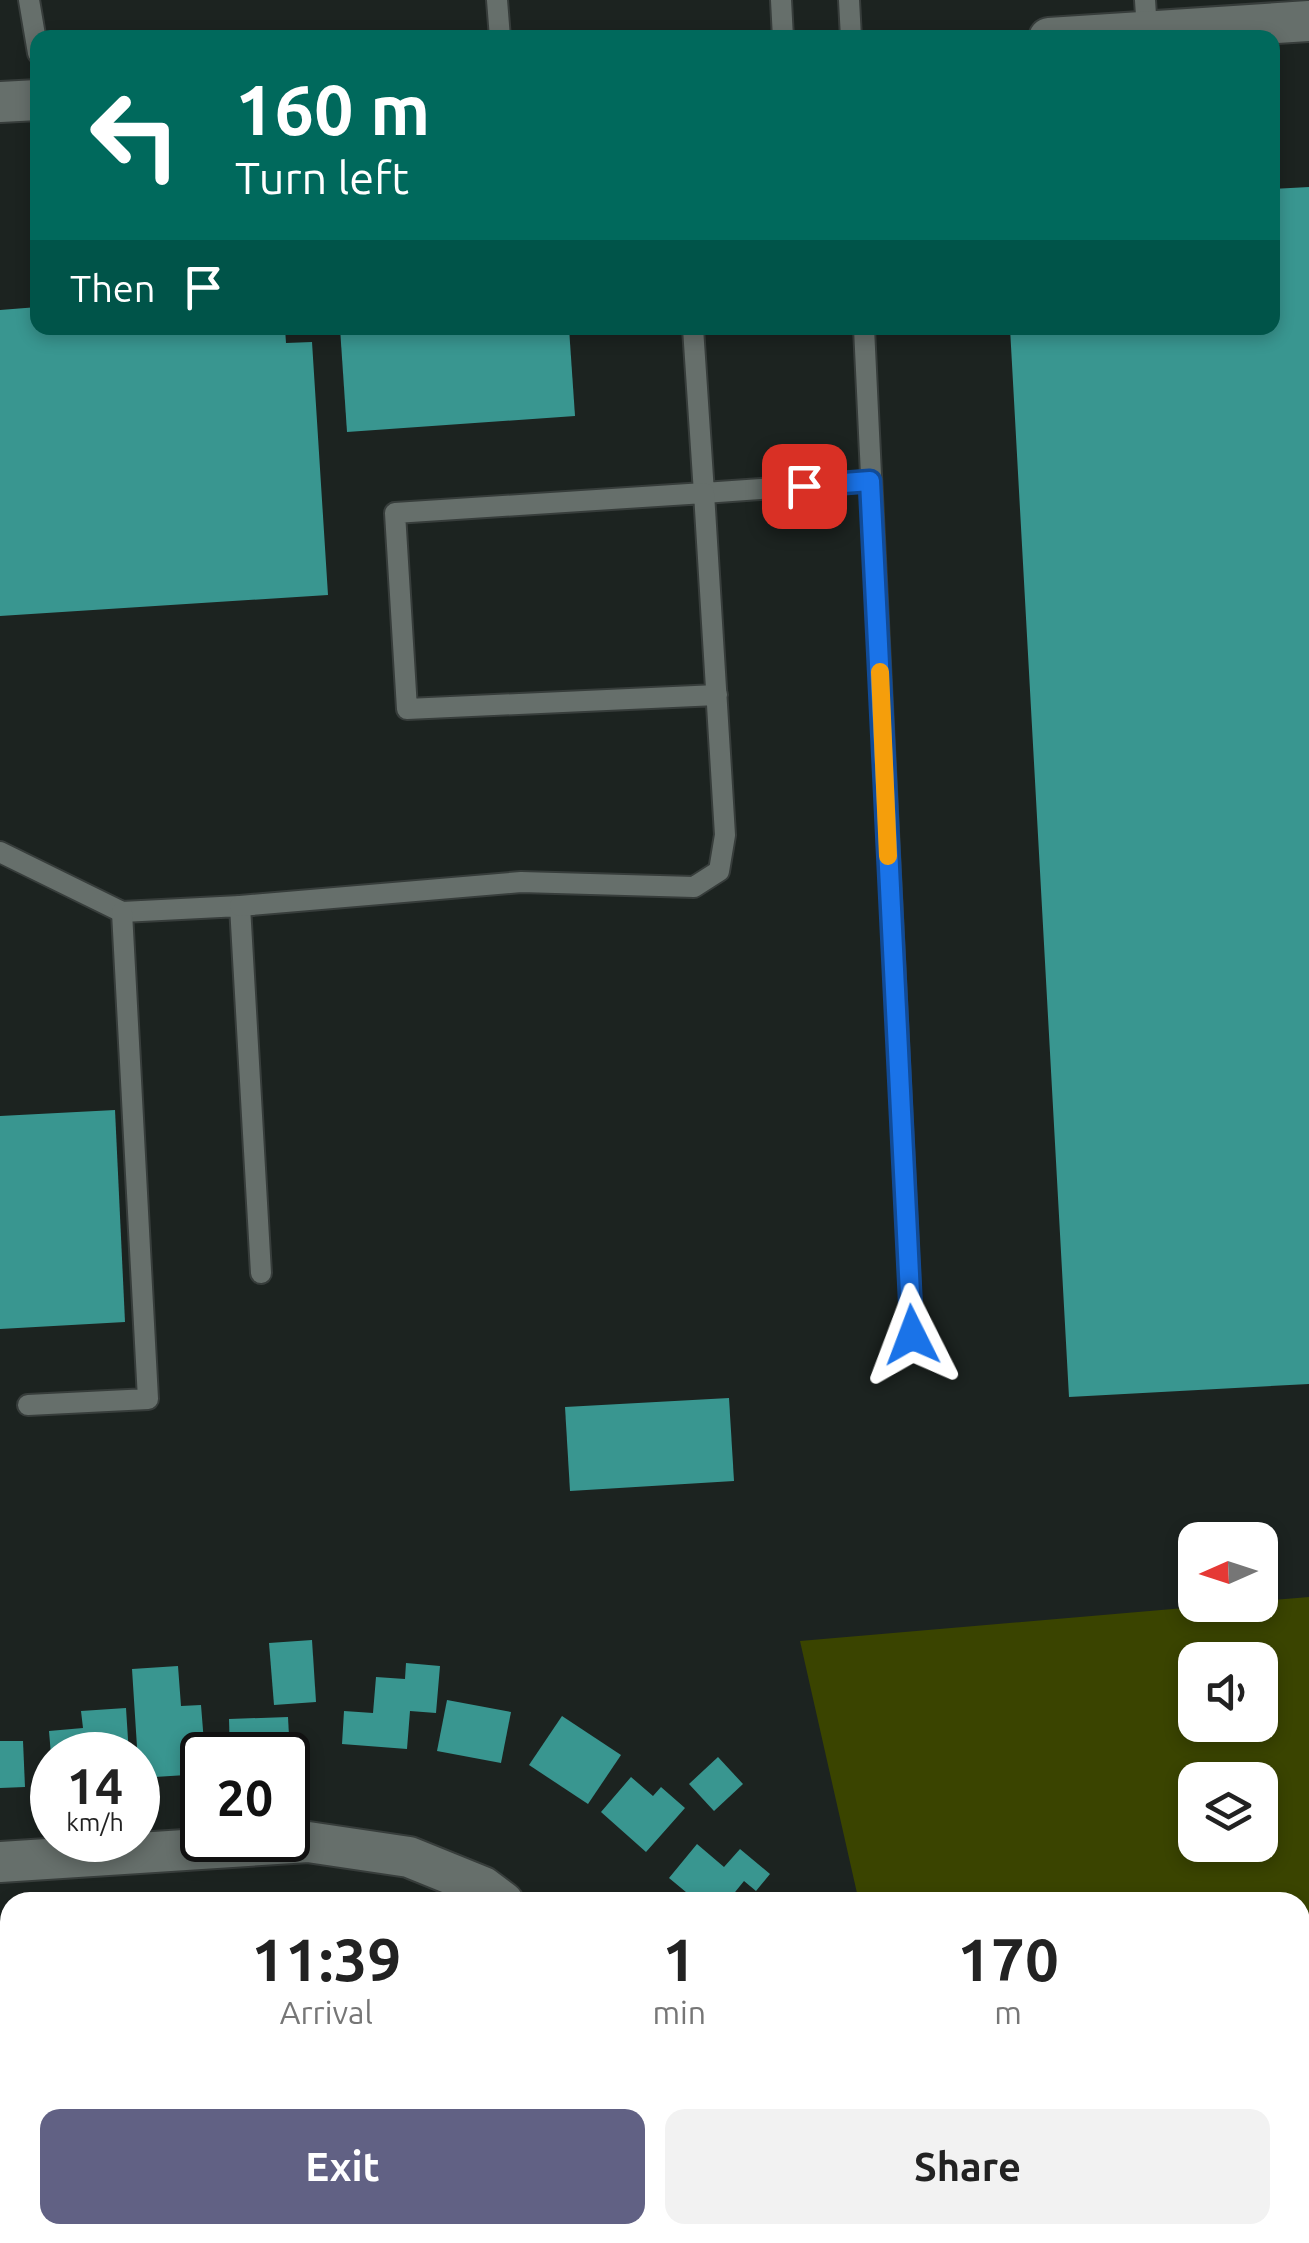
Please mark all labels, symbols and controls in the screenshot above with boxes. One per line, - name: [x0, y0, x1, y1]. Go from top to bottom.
- icon: left: [70, 70, 200, 200]
- text: 160 m: [235, 70, 430, 148]
- text: Turn left: [235, 152, 409, 203]
- icon: arrive: [176, 260, 231, 315]
- text: Then: [70, 267, 156, 309]
- pin: [762, 444, 847, 529]
- icon: arrive: [777, 459, 832, 514]
- position arrow: [860, 1283, 964, 1387]
- north arrow: [1178, 1522, 1278, 1622]
- map controls: [1178, 1522, 1278, 1862]
- button: sound: [1178, 1642, 1278, 1742]
- speed limit sign: 20: [180, 1732, 310, 1862]
- text: 14: [67, 1757, 123, 1813]
- button: layers: [1178, 1762, 1278, 1862]
- text: km/h: [66, 1808, 124, 1836]
- text: 11:39: [251, 1925, 401, 1992]
- text: 1: [662, 1925, 696, 1992]
- text: 170: [957, 1925, 1059, 1992]
- text: Arrival: [280, 1994, 373, 2030]
- text: min: [652, 1994, 706, 2030]
- text: m: [994, 1994, 1022, 2030]
- button: Exit: [40, 2109, 645, 2224]
- button: Share: [665, 2109, 1270, 2224]

